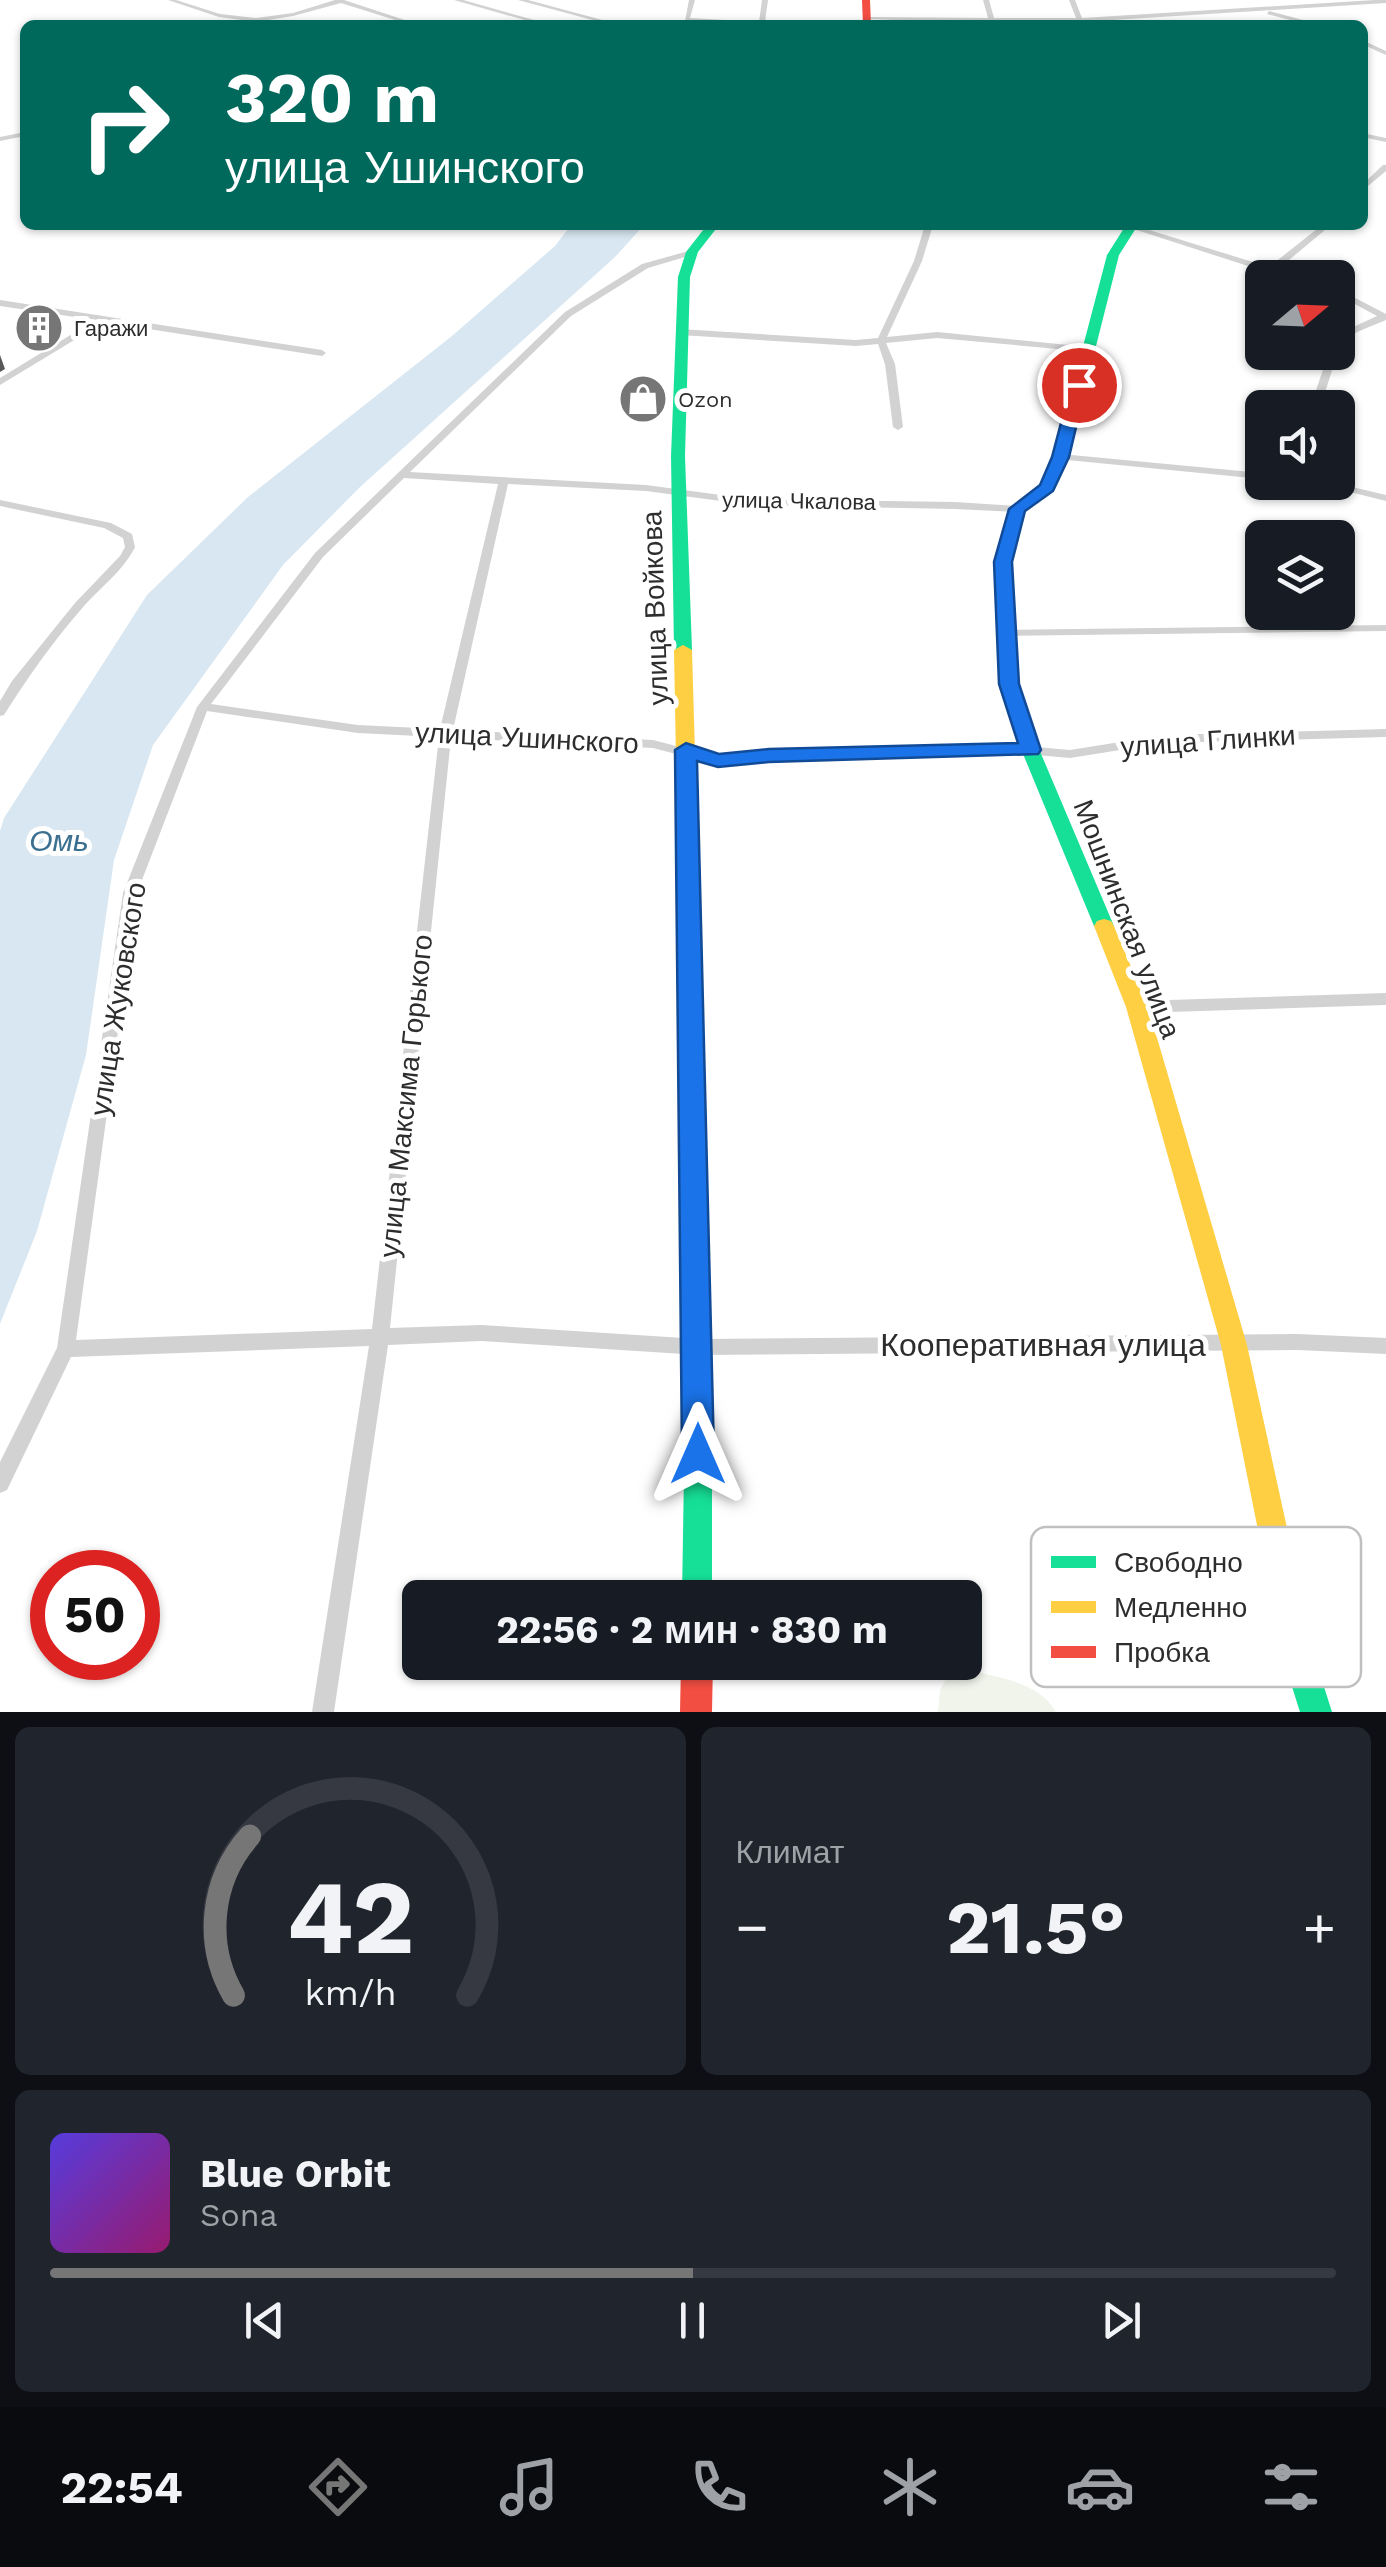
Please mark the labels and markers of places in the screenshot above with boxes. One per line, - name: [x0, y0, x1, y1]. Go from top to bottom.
- building icon: Гаражи: [13, 302, 65, 354]
- place label: Гаражи: [74, 316, 148, 341]
- pin: [1037, 343, 1122, 428]
- shop icon: Ozon: [617, 373, 669, 425]
- place label: Ozon: [678, 387, 733, 412]

